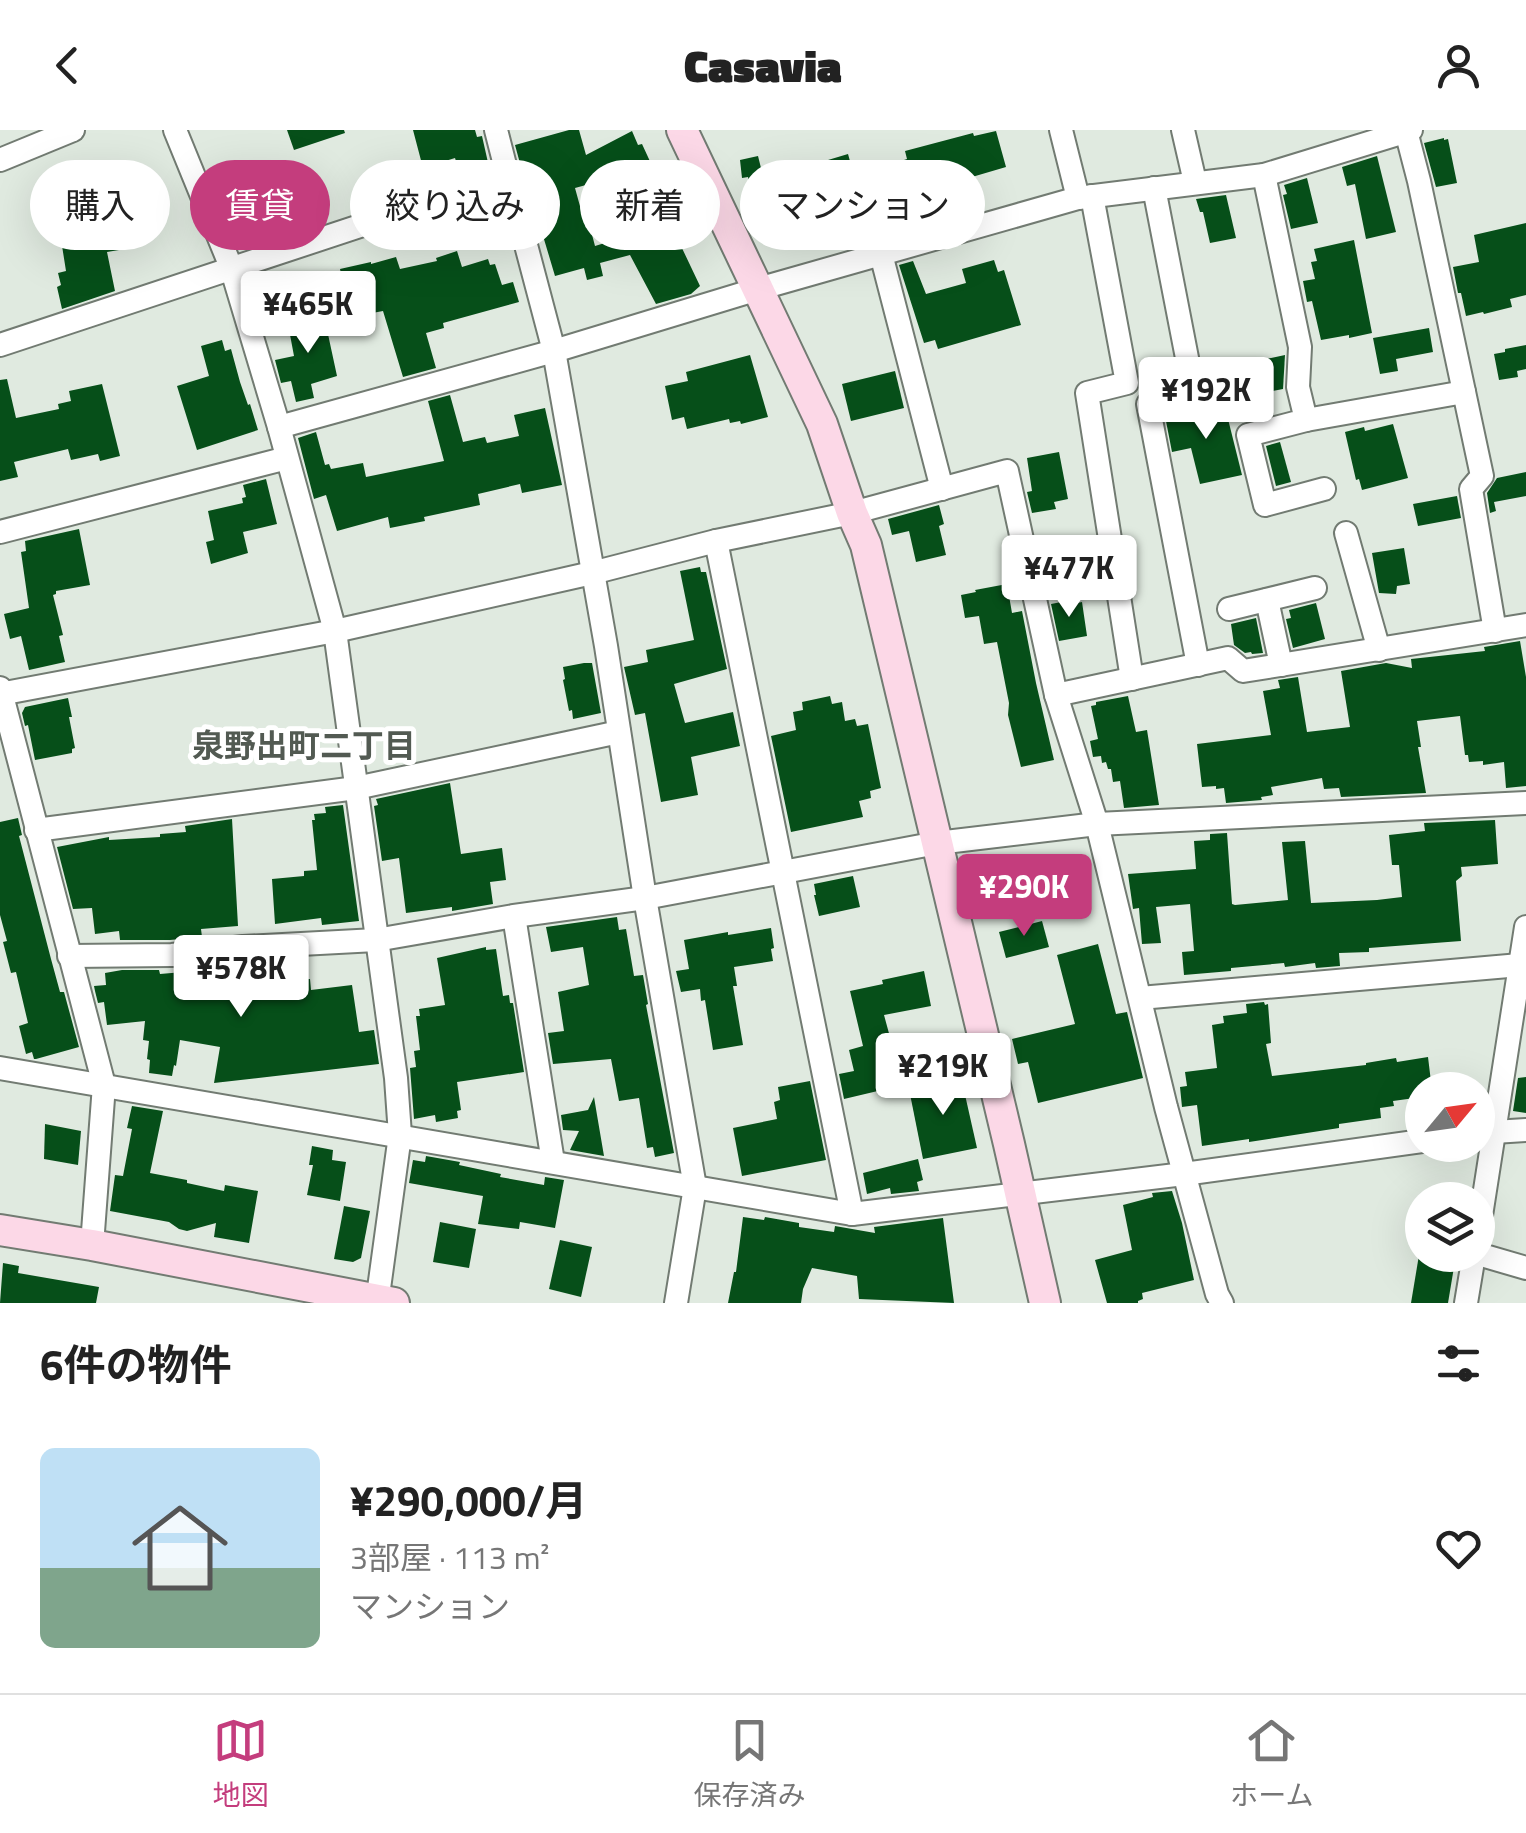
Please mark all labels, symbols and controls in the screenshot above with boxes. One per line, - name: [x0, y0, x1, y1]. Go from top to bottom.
- text: Casavia: [684, 31, 842, 99]
- icon: back: [40, 38, 95, 93]
- icon: person: [1431, 38, 1486, 93]
- chip: 購入: [30, 160, 170, 250]
- chip: 賃貸: [190, 160, 330, 250]
- chip: 絞り込み: [350, 160, 560, 250]
- chip: 新着: [580, 160, 720, 250]
- chip: マンション: [740, 160, 985, 250]
- pin: ¥465K: [238, 271, 378, 356]
- text: ¥465K: [263, 279, 353, 327]
- pin: ¥192K: [1136, 357, 1276, 442]
- text: ¥192K: [1161, 365, 1251, 413]
- pin: ¥477K: [999, 535, 1139, 620]
- text: ¥477K: [1024, 543, 1114, 591]
- district label: 泉野出町二丁目: [192, 721, 416, 769]
- pin: ¥290K: [954, 854, 1094, 939]
- text: ¥290K: [979, 862, 1069, 910]
- pin: ¥578K: [171, 935, 311, 1020]
- text: ¥578K: [196, 943, 286, 991]
- pin: ¥219K: [873, 1033, 1013, 1118]
- text: ¥219K: [898, 1041, 988, 1089]
- north arrow: [1405, 1072, 1495, 1162]
- map controls: [1405, 1072, 1495, 1272]
- button: layers: [1405, 1182, 1495, 1272]
- text: 6件の物件: [40, 1332, 232, 1396]
- icon: filters: [1431, 1336, 1486, 1391]
- text: ¥290,000/月: [350, 1468, 587, 1532]
- icon: home: [120, 1488, 240, 1608]
- icon: heart: [1431, 1521, 1486, 1576]
- text: 3部屋 · 113 m²: [350, 1533, 549, 1581]
- text: マンション: [350, 1582, 510, 1630]
- tab: 地図: [212, 1713, 268, 1816]
- tab: 保存済み: [693, 1713, 805, 1816]
- tab: ホーム: [1230, 1713, 1314, 1816]

